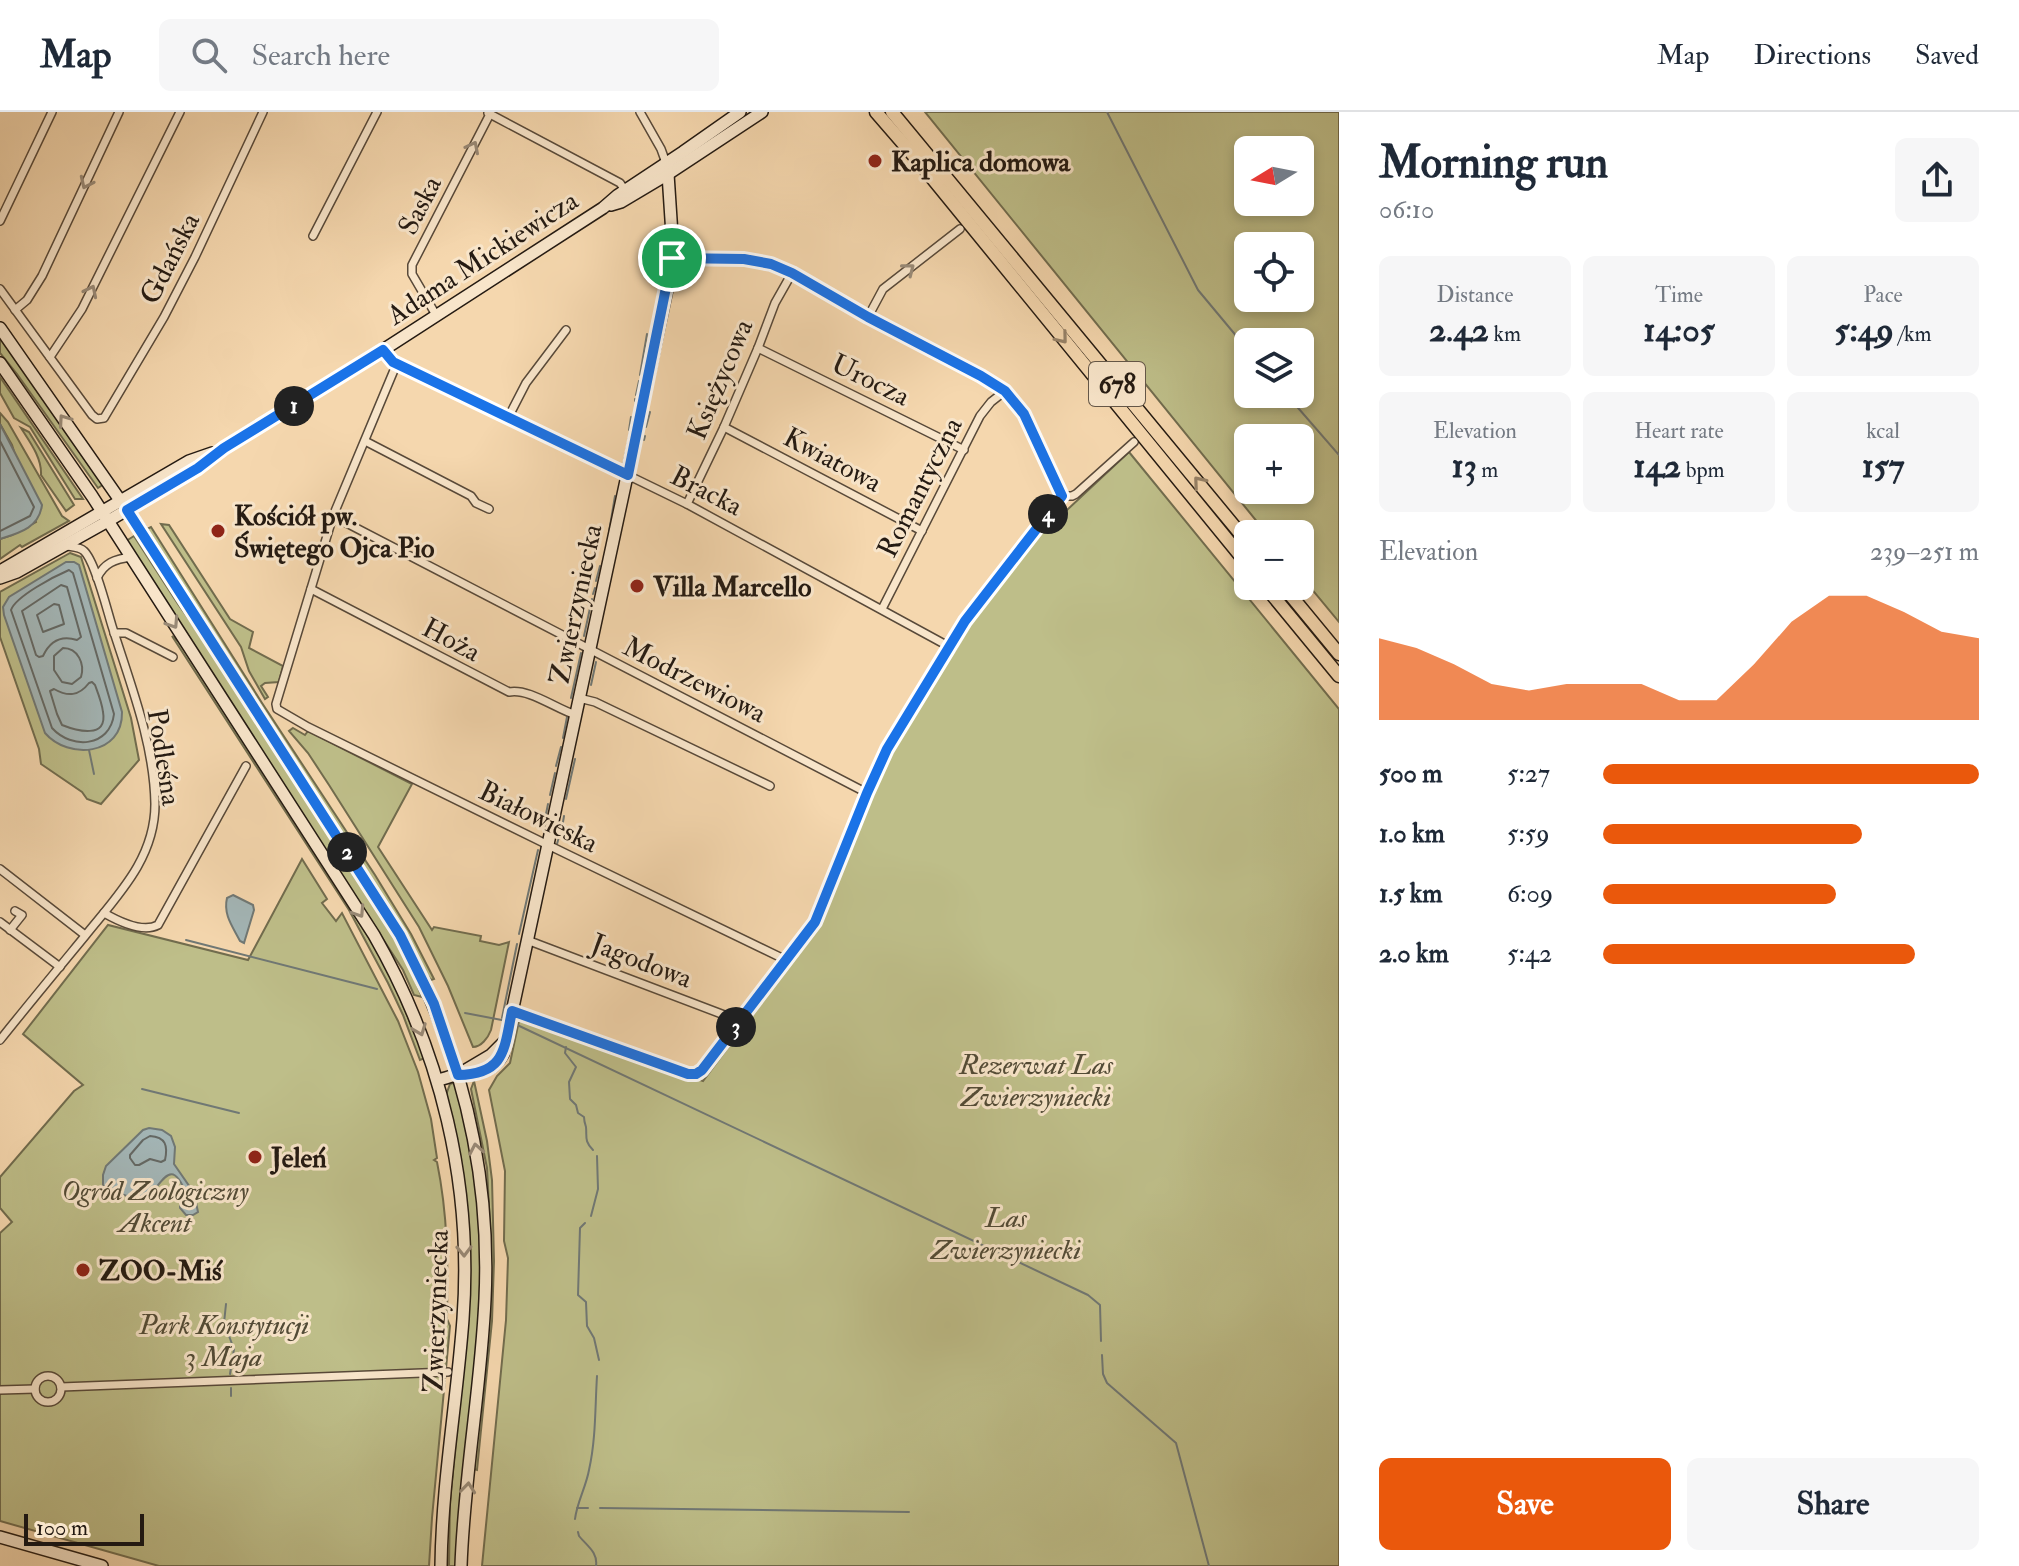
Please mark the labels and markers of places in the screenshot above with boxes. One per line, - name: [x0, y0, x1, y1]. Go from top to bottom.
- place label: Kaplica domowa: [891, 145, 1072, 180]
- marker: Kaplica domowa: [866, 152, 884, 170]
- pin: [638, 224, 706, 292]
- pin: 1: [274, 386, 314, 426]
- pin: 4: [1028, 494, 1068, 534]
- place label: Kościół pw. Świętego Ojca Pio: [234, 499, 435, 566]
- marker: Kościół pw. Świętego Ojca Pio: [209, 522, 227, 540]
- place label: Villa Marcello: [652, 570, 812, 605]
- marker: Villa Marcello: [628, 577, 646, 595]
- pin: 2: [327, 832, 367, 872]
- pin: 3: [716, 1007, 756, 1047]
- place label: Jeleń: [269, 1141, 327, 1176]
- marker: Jeleń: [246, 1148, 264, 1166]
- place label: ZOO-Miś: [99, 1254, 224, 1289]
- marker: ZOO-Miś: [74, 1261, 92, 1279]

